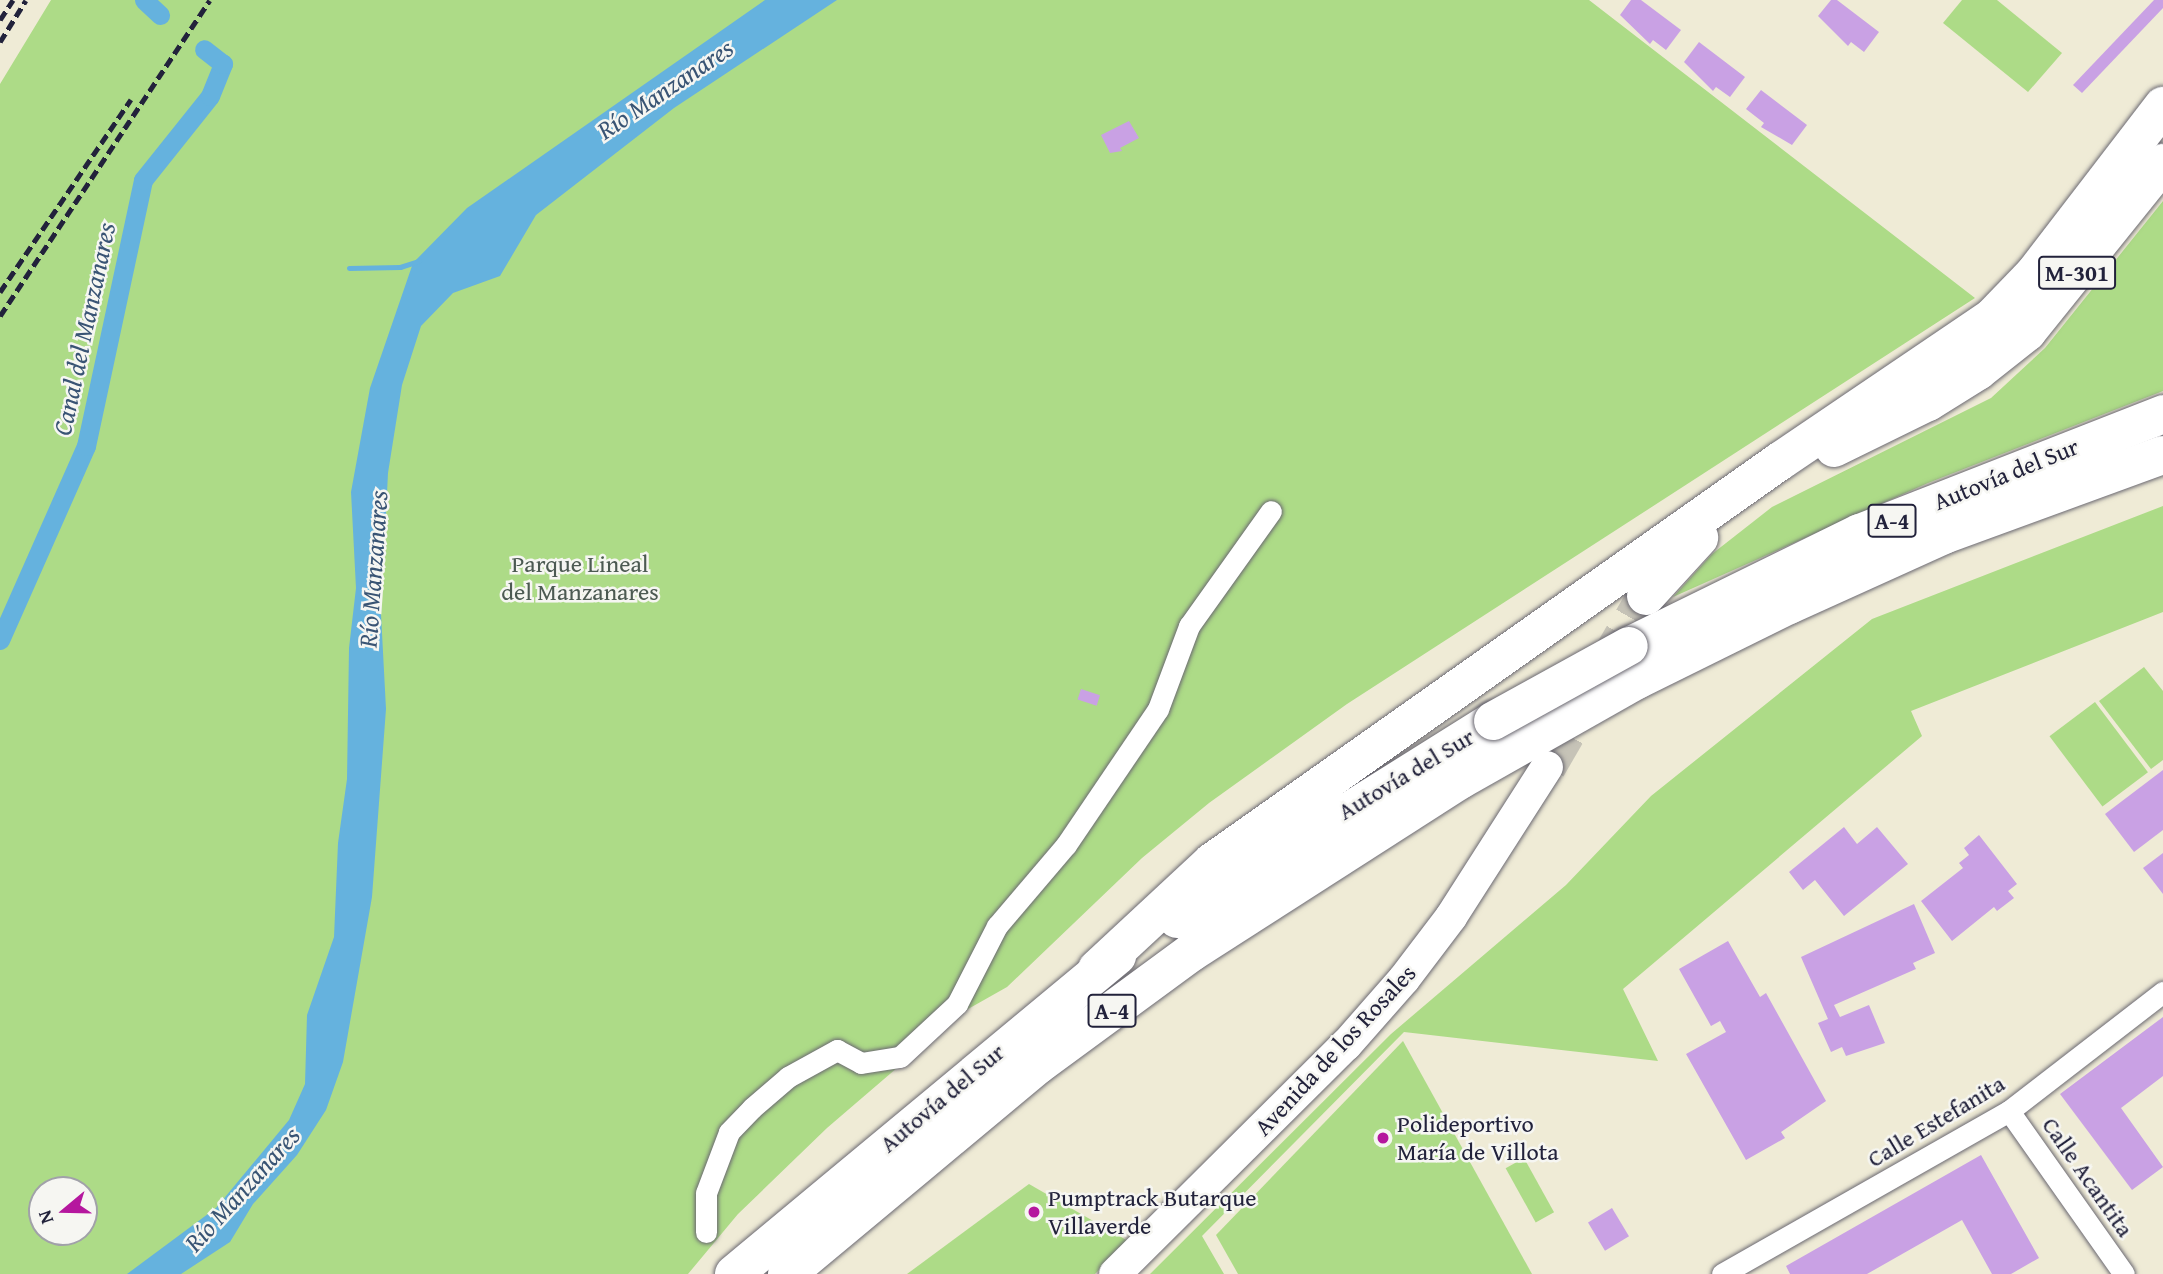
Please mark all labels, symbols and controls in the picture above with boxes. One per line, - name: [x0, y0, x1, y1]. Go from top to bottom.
- water label: Río Manzanares: [591, 32, 739, 146]
- water label: Canal del Manzanares: [46, 220, 122, 438]
- road number: M-301: [2037, 254, 2117, 292]
- street label: Autovía del Sur: [1929, 432, 2083, 516]
- water label: Río Manzanares: [352, 489, 394, 649]
- road number: A-4: [1868, 502, 1916, 540]
- park label: Parque Lineal del Manzanares: [501, 550, 659, 606]
- street label: Autovía del Sur: [1333, 722, 1479, 826]
- street label: Avenida de los Rosales: [1248, 959, 1422, 1141]
- road number: A-4: [1088, 992, 1136, 1030]
- street label: Autovía del Sur: [874, 1038, 1010, 1158]
- street label: Calle Estefanita: [1862, 1069, 2010, 1173]
- place label: Polideportivo María de Villota: [1397, 1110, 1559, 1166]
- street label: Calle Acantita: [2036, 1112, 2140, 1242]
- water label: Río Manzanares: [178, 1120, 306, 1258]
- marker: Polideportivo María de Villota: [1375, 1130, 1391, 1146]
- north arrow: [28, 1176, 98, 1246]
- place label: Pumptrack Butarque Villaverde: [1048, 1184, 1256, 1240]
- marker: Pumptrack Butarque Villaverde: [1026, 1204, 1042, 1220]
- text: N: [30, 1207, 60, 1228]

